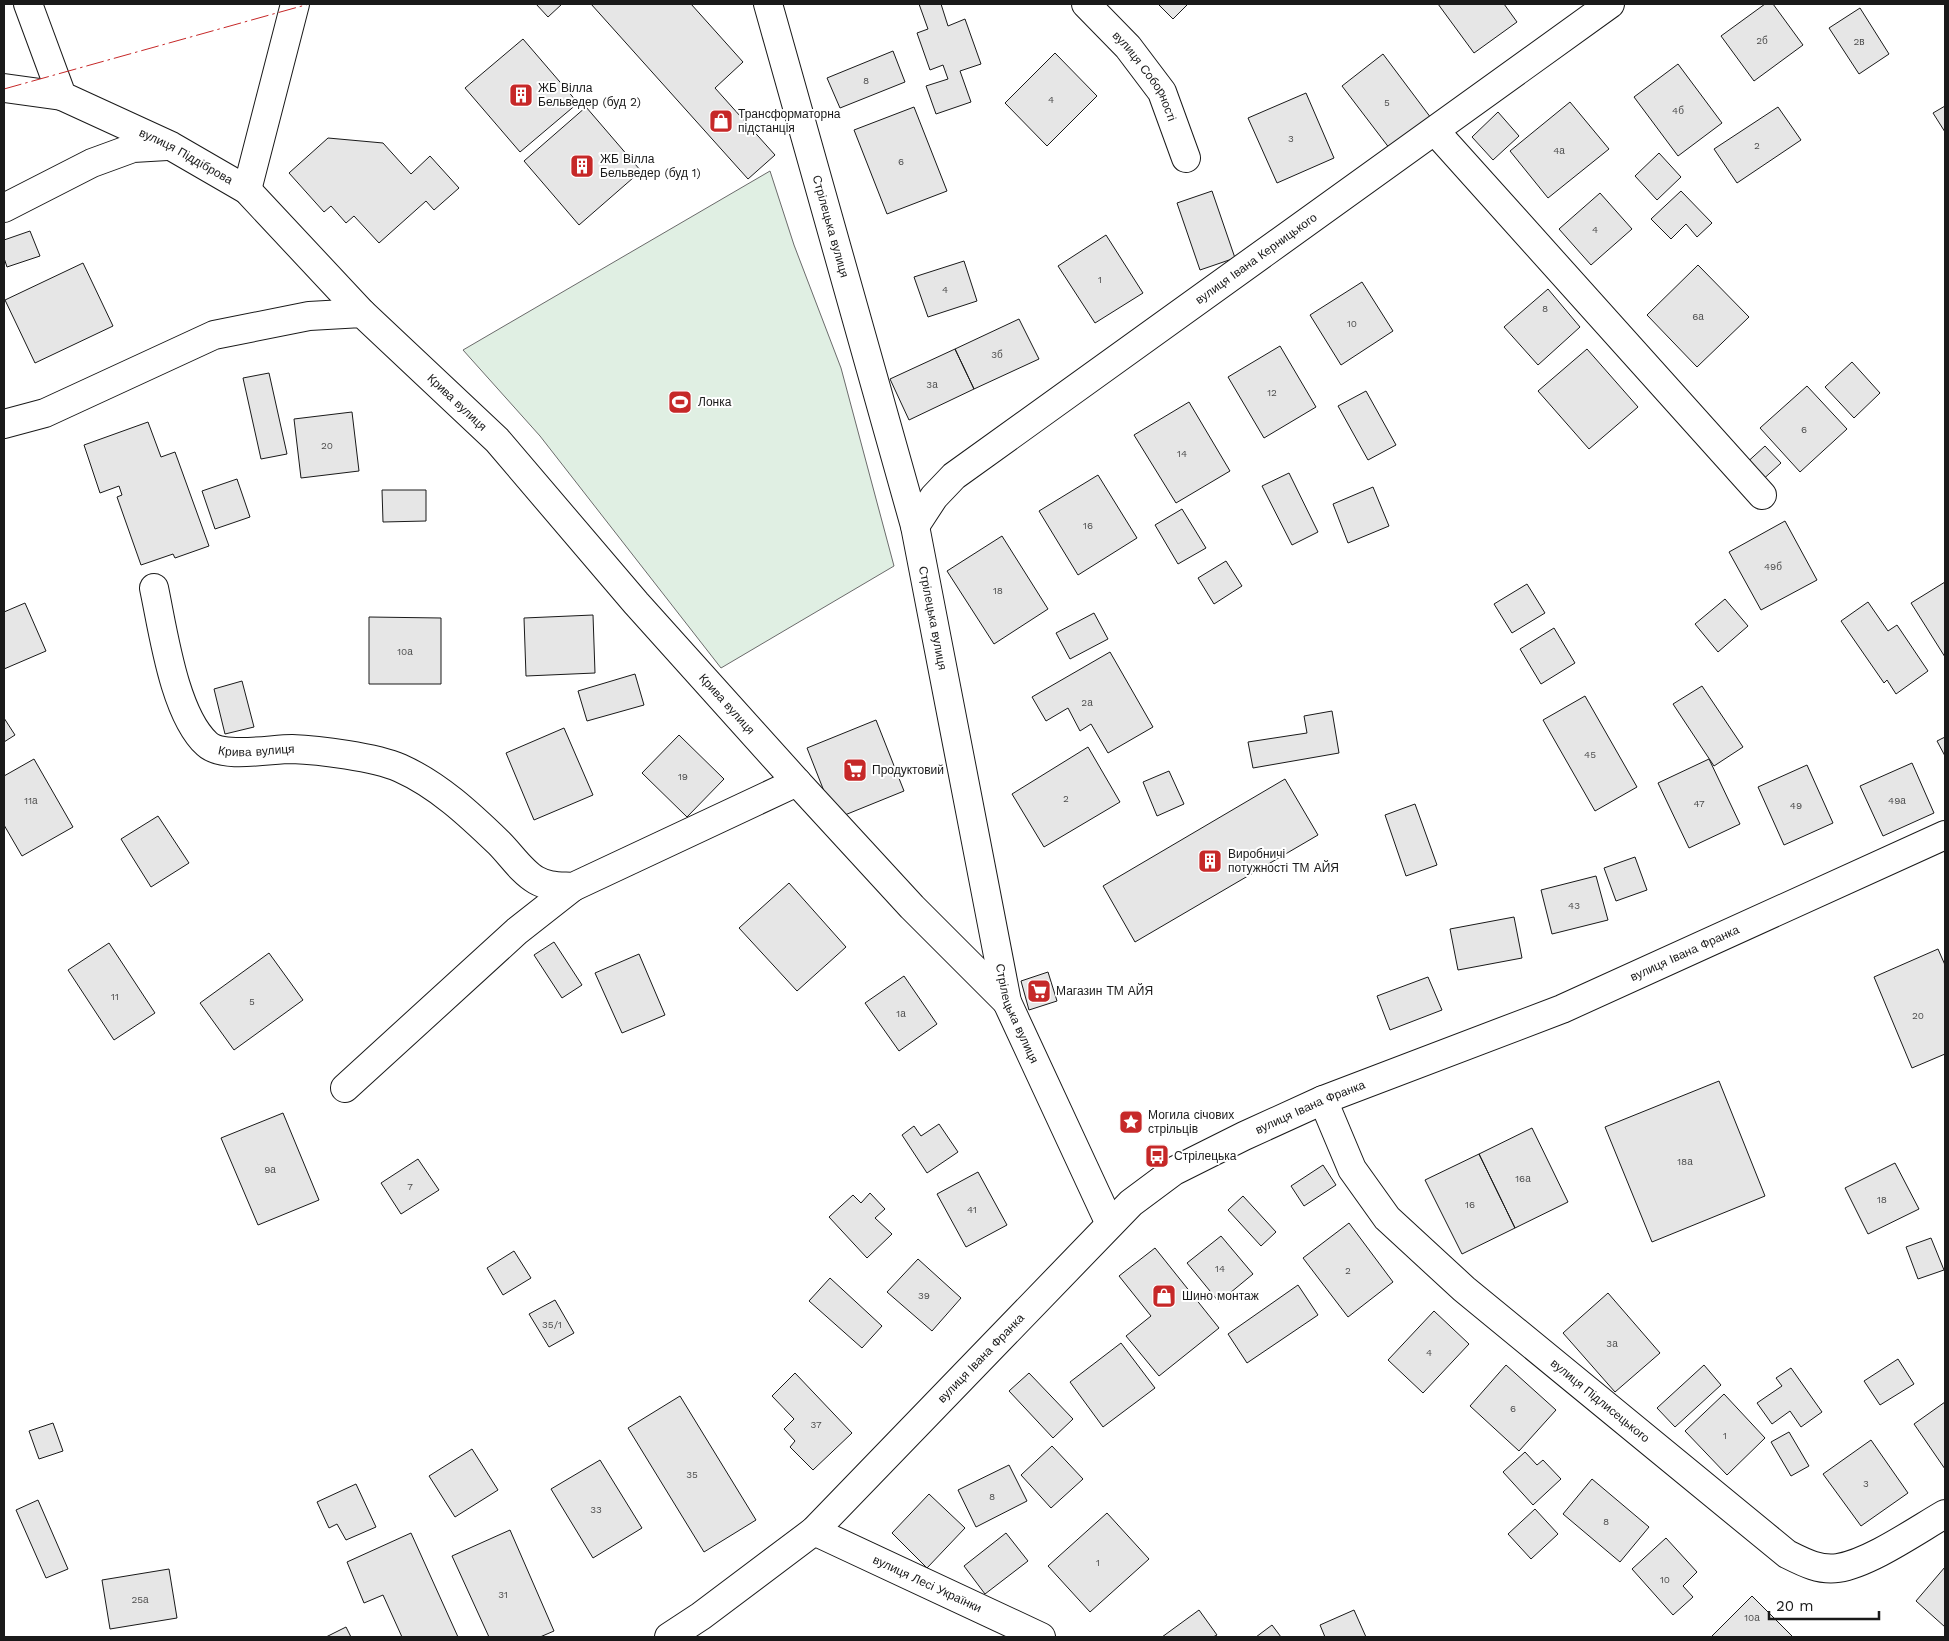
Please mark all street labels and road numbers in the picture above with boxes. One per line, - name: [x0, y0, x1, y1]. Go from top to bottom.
- street label: вулиця Соборності: [1110, 28, 1179, 123]
- street label: вулиця Піддіброва: [137, 125, 235, 187]
- street label: Стрілецька вулиця: [810, 174, 852, 279]
- street label: вулиця Івана Керницького: [1193, 210, 1320, 307]
- street label: Крива вулиця: [424, 371, 490, 434]
- street label: Стрілецька вулиця: [916, 565, 950, 671]
- street label: Крива вулиця: [696, 671, 758, 737]
- street label: Крива вулиця: [217, 742, 295, 759]
- street label: вулиця Івана Франка: [1628, 922, 1742, 984]
- street label: Стрілецька вулиця: [993, 962, 1041, 1065]
- street label: вулиця Івана Франка: [1253, 1077, 1367, 1137]
- street label: вулиця Івана Франка: [935, 1311, 1027, 1406]
- street label: вулиця Підлисецького: [1548, 1356, 1653, 1446]
- street label: вулиця Лесі Українки: [871, 1553, 984, 1615]

